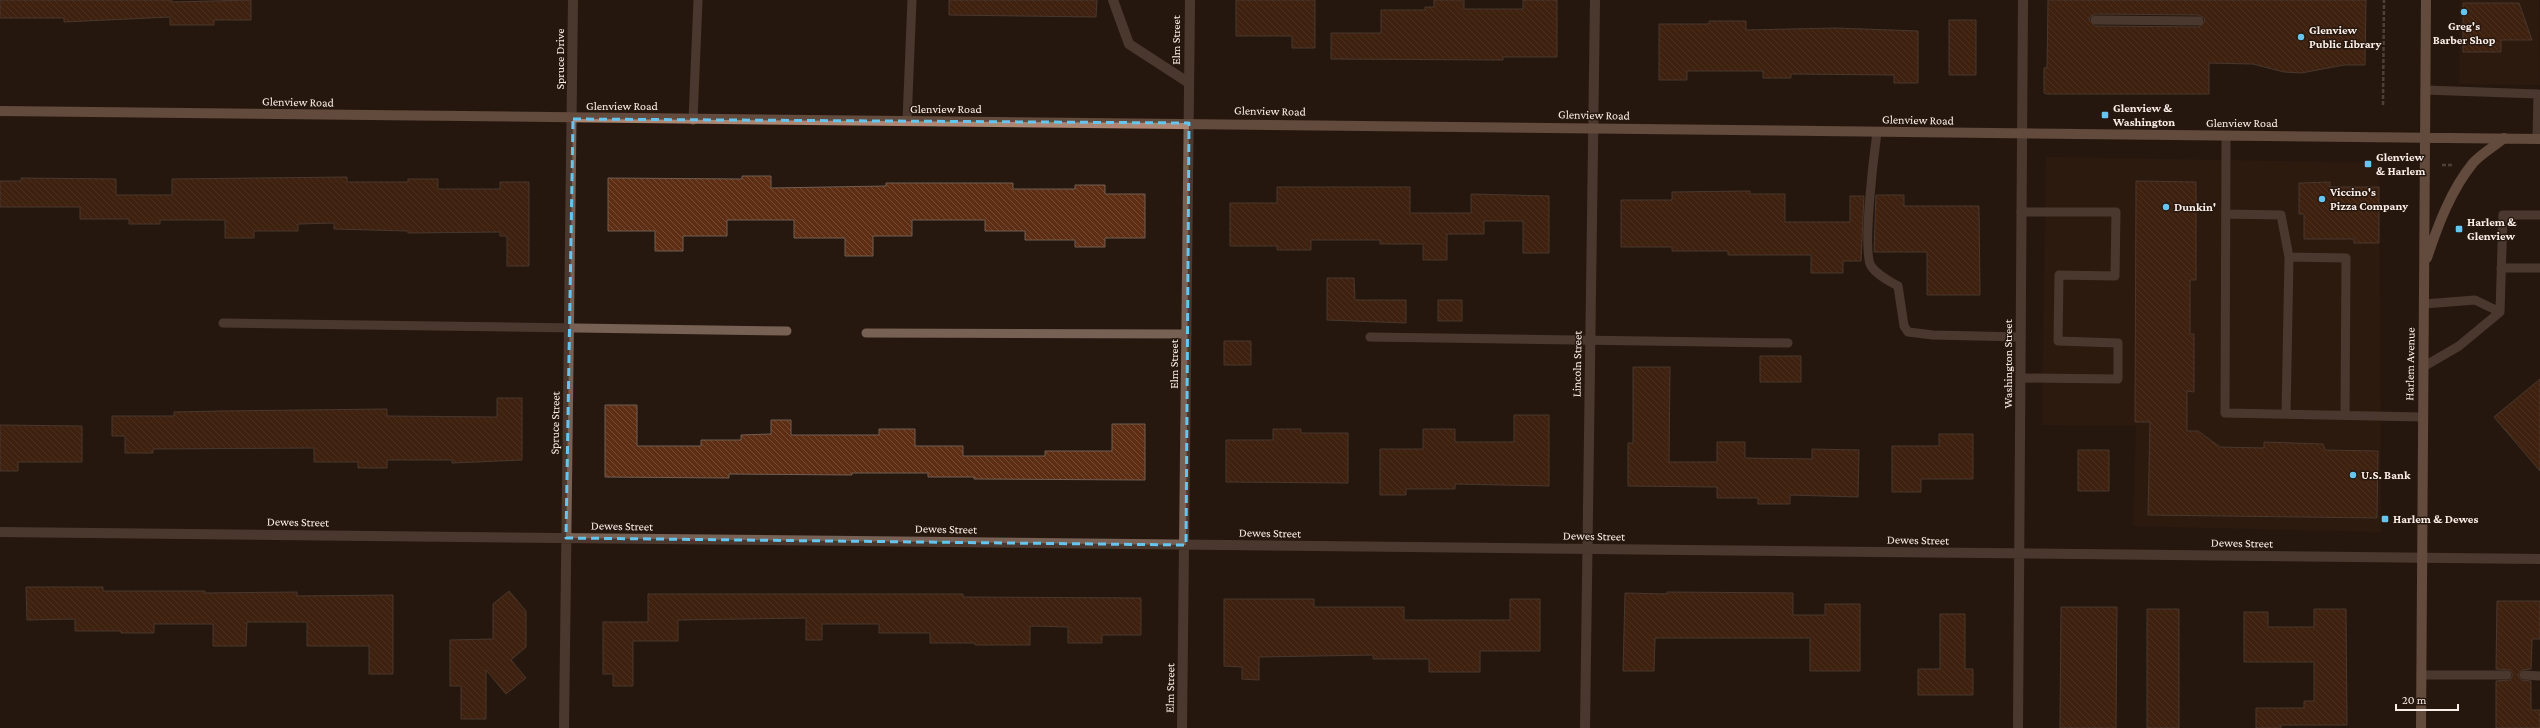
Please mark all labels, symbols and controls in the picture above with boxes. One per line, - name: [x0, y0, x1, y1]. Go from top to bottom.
- marker: Greg's Barber Shop: [2459, 7, 2469, 17]
- street label: Elm Street: [1169, 14, 1183, 65]
- place label: Greg's Barber Shop: [2433, 19, 2496, 47]
- place label: Glenview Public Library: [2309, 23, 2381, 51]
- street label: Spruce Drive: [553, 28, 567, 90]
- marker: Glenview Public Library: [2296, 32, 2306, 42]
- street label: Glenview Road: [262, 94, 335, 110]
- street label: Glenview Road: [586, 99, 659, 113]
- place label: Glenview & Washington: [2112, 101, 2175, 129]
- street label: Glenview Road: [910, 102, 983, 116]
- street label: Glenview Road: [1234, 103, 1307, 119]
- street label: Glenview Road: [1558, 107, 1631, 123]
- marker: Glenview & Washington: [2100, 110, 2110, 120]
- street label: Glenview Road: [1882, 112, 1955, 128]
- street label: Glenview Road: [2206, 116, 2279, 130]
- place label: Glenview & Harlem: [2376, 150, 2426, 178]
- marker: Glenview & Harlem: [2363, 159, 2373, 169]
- place label: Viccino's Pizza Company: [2329, 185, 2408, 213]
- marker: Viccino's Pizza Company: [2317, 194, 2327, 204]
- place label: Dunkin': [2174, 200, 2216, 214]
- marker: Dunkin': [2161, 202, 2171, 212]
- place label: Harlem & Glenview: [2467, 215, 2517, 243]
- marker: Harlem & Glenview: [2454, 224, 2464, 234]
- street label: Washington Street: [2001, 318, 2015, 409]
- street label: Harlem Avenue: [2402, 327, 2418, 401]
- street label: Lincoln Street: [1569, 330, 1585, 397]
- street label: Elm Street: [1167, 338, 1181, 389]
- street label: Spruce Street: [547, 390, 563, 455]
- place label: U.S. Bank: [2361, 468, 2411, 482]
- marker: U.S. Bank: [2348, 470, 2358, 480]
- place label: Harlem & Dewes: [2393, 512, 2478, 526]
- street label: Dewes Street: [267, 514, 330, 530]
- marker: Harlem & Dewes: [2380, 514, 2390, 524]
- street label: Dewes Street: [591, 518, 654, 534]
- street label: Dewes Street: [915, 521, 978, 537]
- street label: Dewes Street: [1239, 525, 1302, 541]
- street label: Dewes Street: [1563, 528, 1626, 544]
- street label: Dewes Street: [1887, 532, 1950, 548]
- street label: Dewes Street: [2211, 535, 2274, 551]
- street label: Elm Street: [1163, 662, 1177, 713]
- scale bar: [2396, 686, 2458, 712]
- text: 20 m: [2402, 693, 2427, 707]

